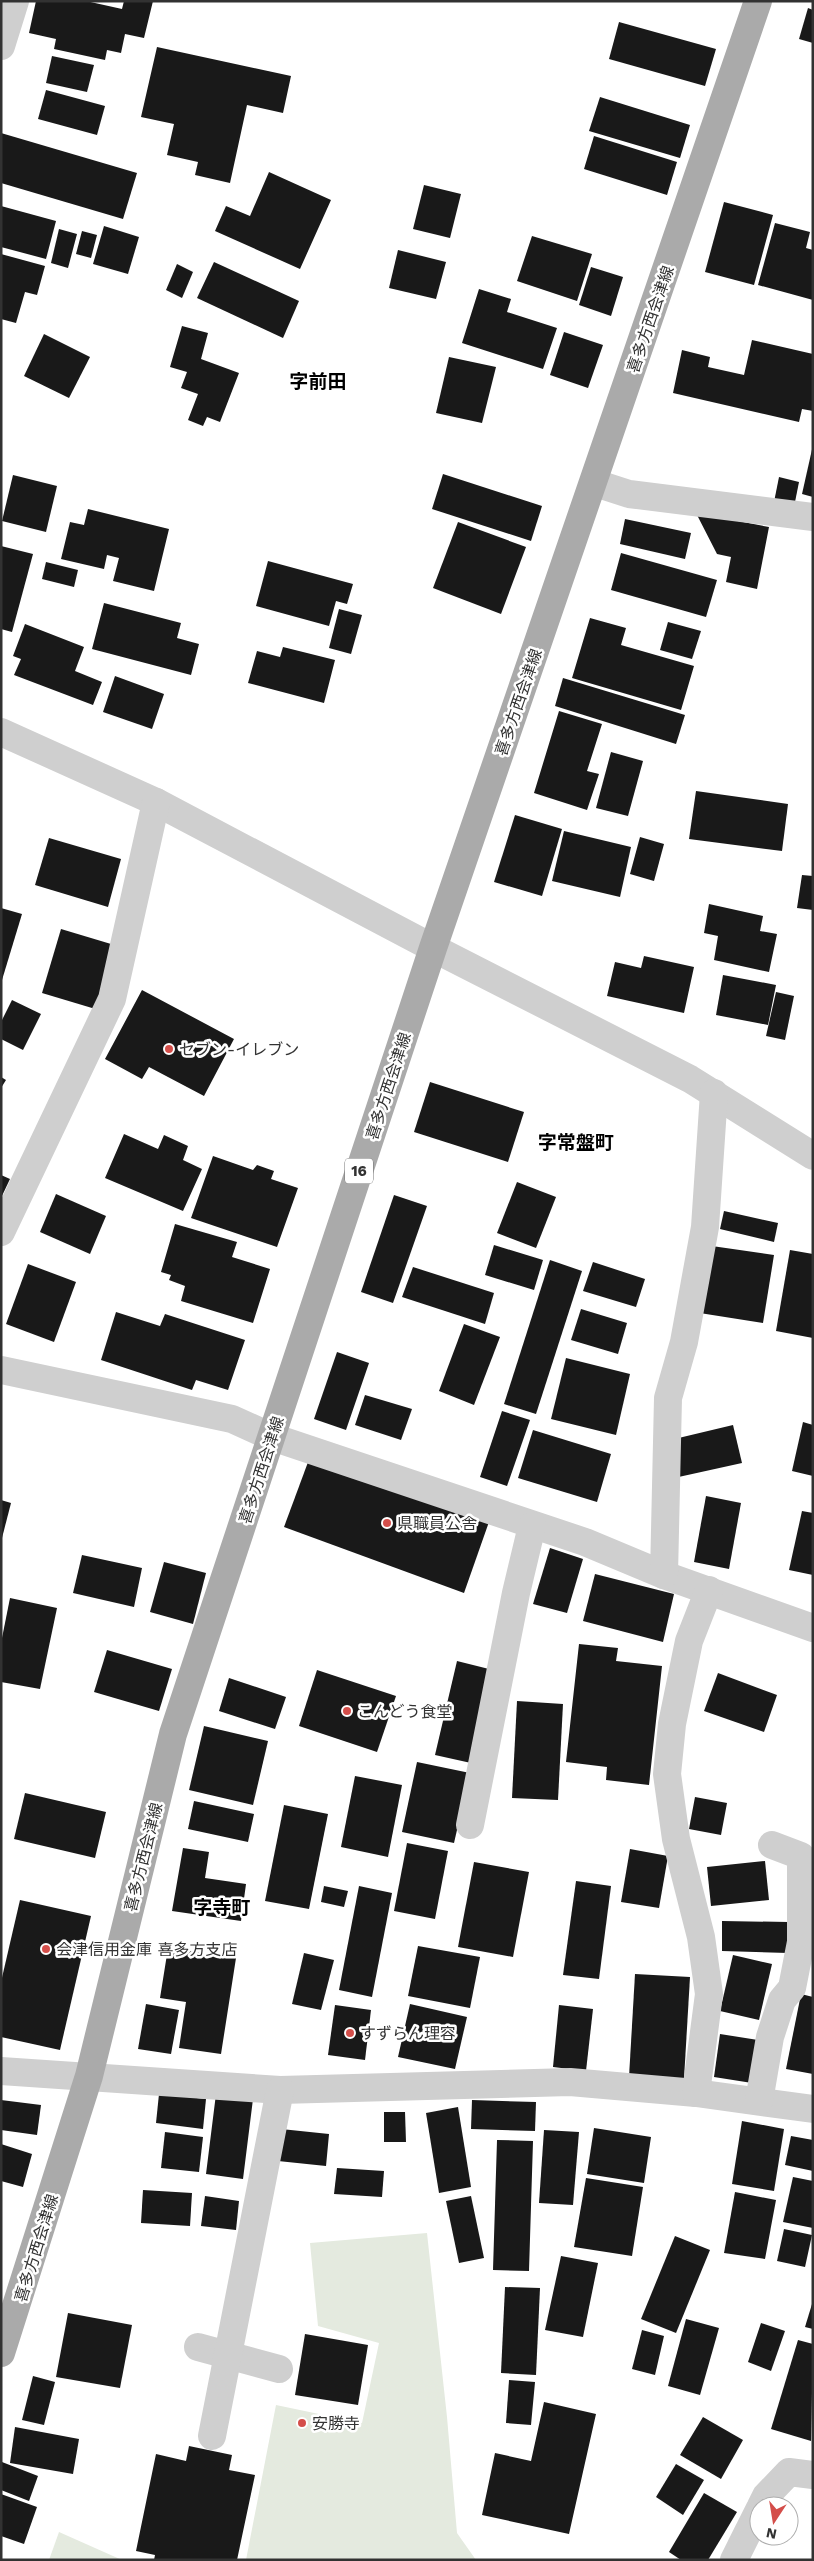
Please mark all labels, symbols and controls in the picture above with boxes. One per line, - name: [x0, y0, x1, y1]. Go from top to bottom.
- street label: 喜多方西会津線: [623, 263, 678, 375]
- district label: 字前田: [289, 370, 347, 393]
- street label: 喜多方西会津線: [491, 646, 546, 758]
- street label: 喜多方西会津線: [362, 1030, 415, 1142]
- place label: セブン-イレブン: [179, 1040, 299, 1059]
- marker: セブン-イレブン: [163, 1043, 175, 1055]
- district label: 字常盤町: [538, 1131, 614, 1154]
- road number: 16: [345, 1158, 373, 1184]
- street label: 喜多方西会津線: [235, 1414, 288, 1526]
- place label: 県職員公舎: [397, 1514, 477, 1533]
- marker: 県職員公舎: [381, 1517, 393, 1529]
- place label: こんどう食堂: [357, 1702, 453, 1721]
- marker: こんどう食堂: [341, 1705, 353, 1717]
- street label: 喜多方西会津線: [121, 1800, 166, 1914]
- district label: 字寺町: [193, 1896, 251, 1919]
- place label: 会津信用金庫 喜多方支店: [56, 1940, 237, 1959]
- marker: 会津信用金庫 喜多方支店: [40, 1943, 52, 1955]
- place label: すずらん理容: [360, 2024, 456, 2043]
- marker: すずらん理容: [344, 2027, 356, 2039]
- street label: 喜多方西会津線: [11, 2192, 62, 2304]
- place label: 安勝寺: [312, 2414, 360, 2433]
- marker: 安勝寺: [296, 2417, 308, 2429]
- north arrow: [749, 2496, 799, 2546]
- text: N: [765, 2525, 778, 2543]

